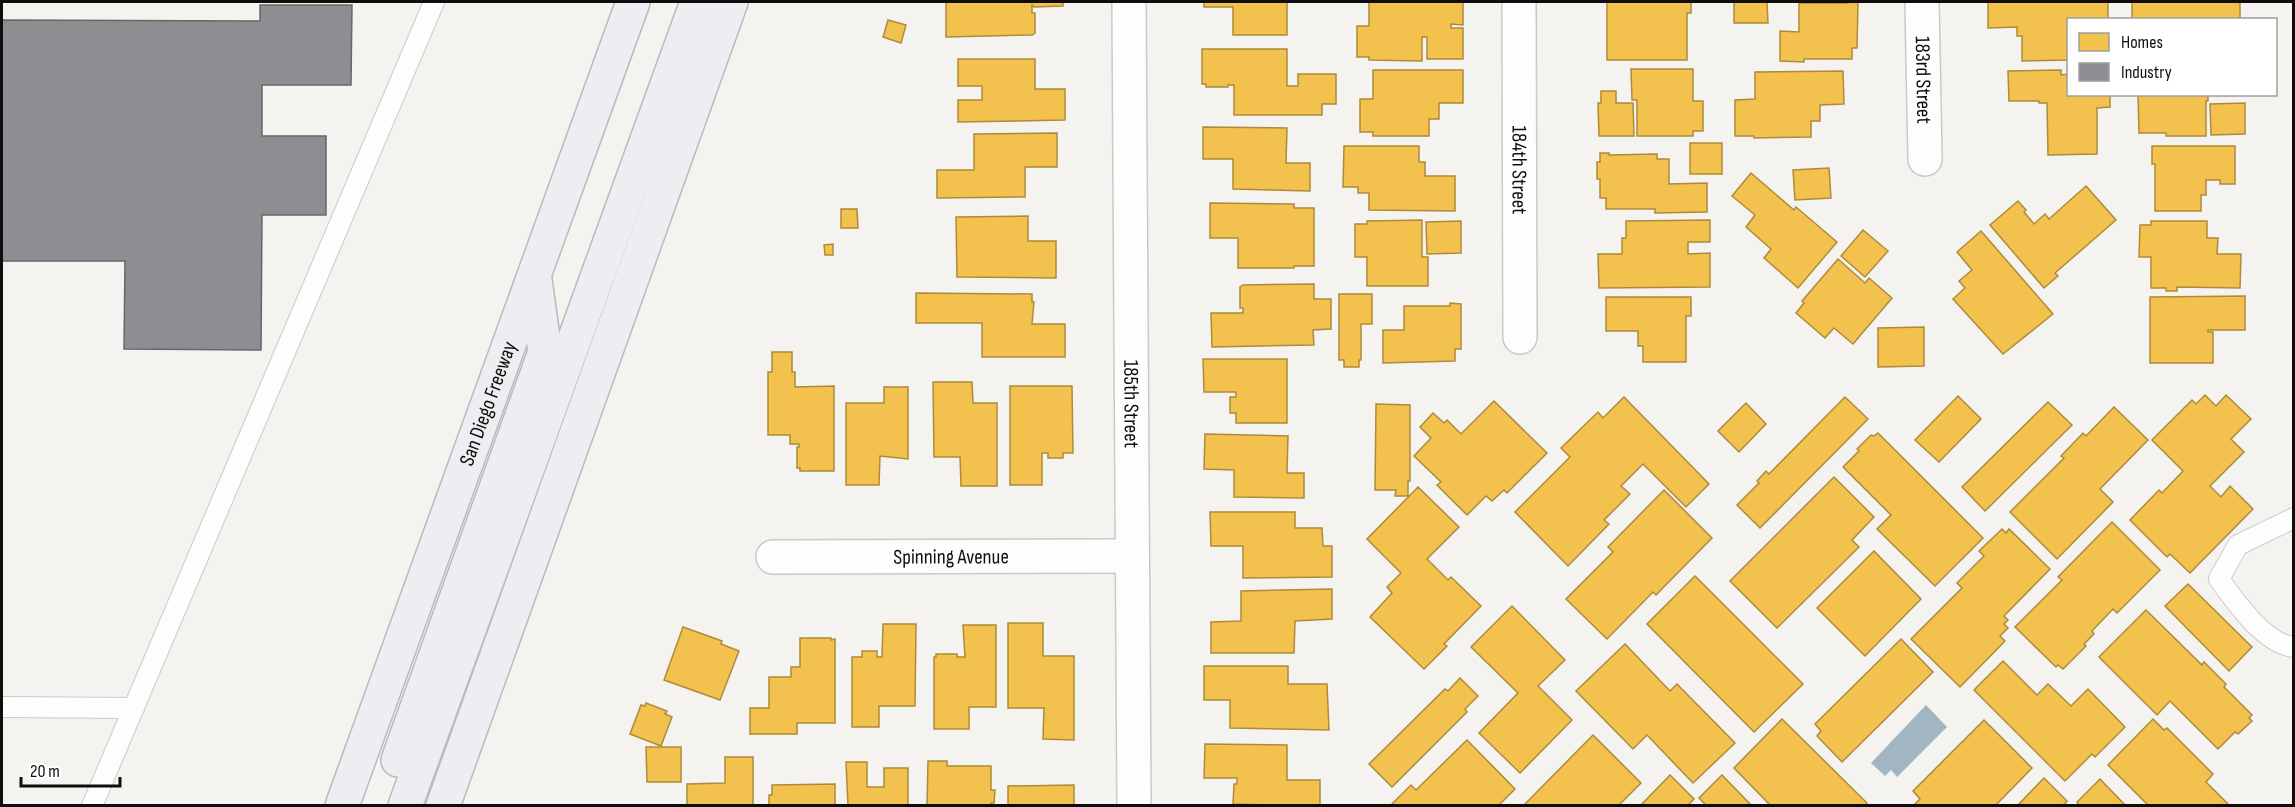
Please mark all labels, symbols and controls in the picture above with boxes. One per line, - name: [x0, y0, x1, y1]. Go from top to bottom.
- legend: [2067, 18, 2277, 96]
- text: Homes: [2121, 32, 2163, 53]
- street label: 183rd Street: [1910, 36, 1936, 124]
- text: Industry: [2121, 62, 2172, 83]
- street label: 184th Street: [1506, 126, 1532, 214]
- street label: San Diego Freeway: [454, 338, 522, 469]
- street label: 185th Street: [1118, 360, 1144, 448]
- street label: Spinning Avenue: [893, 544, 1009, 570]
- scale bar: [21, 750, 120, 788]
- text: 20 m: [30, 761, 60, 782]

